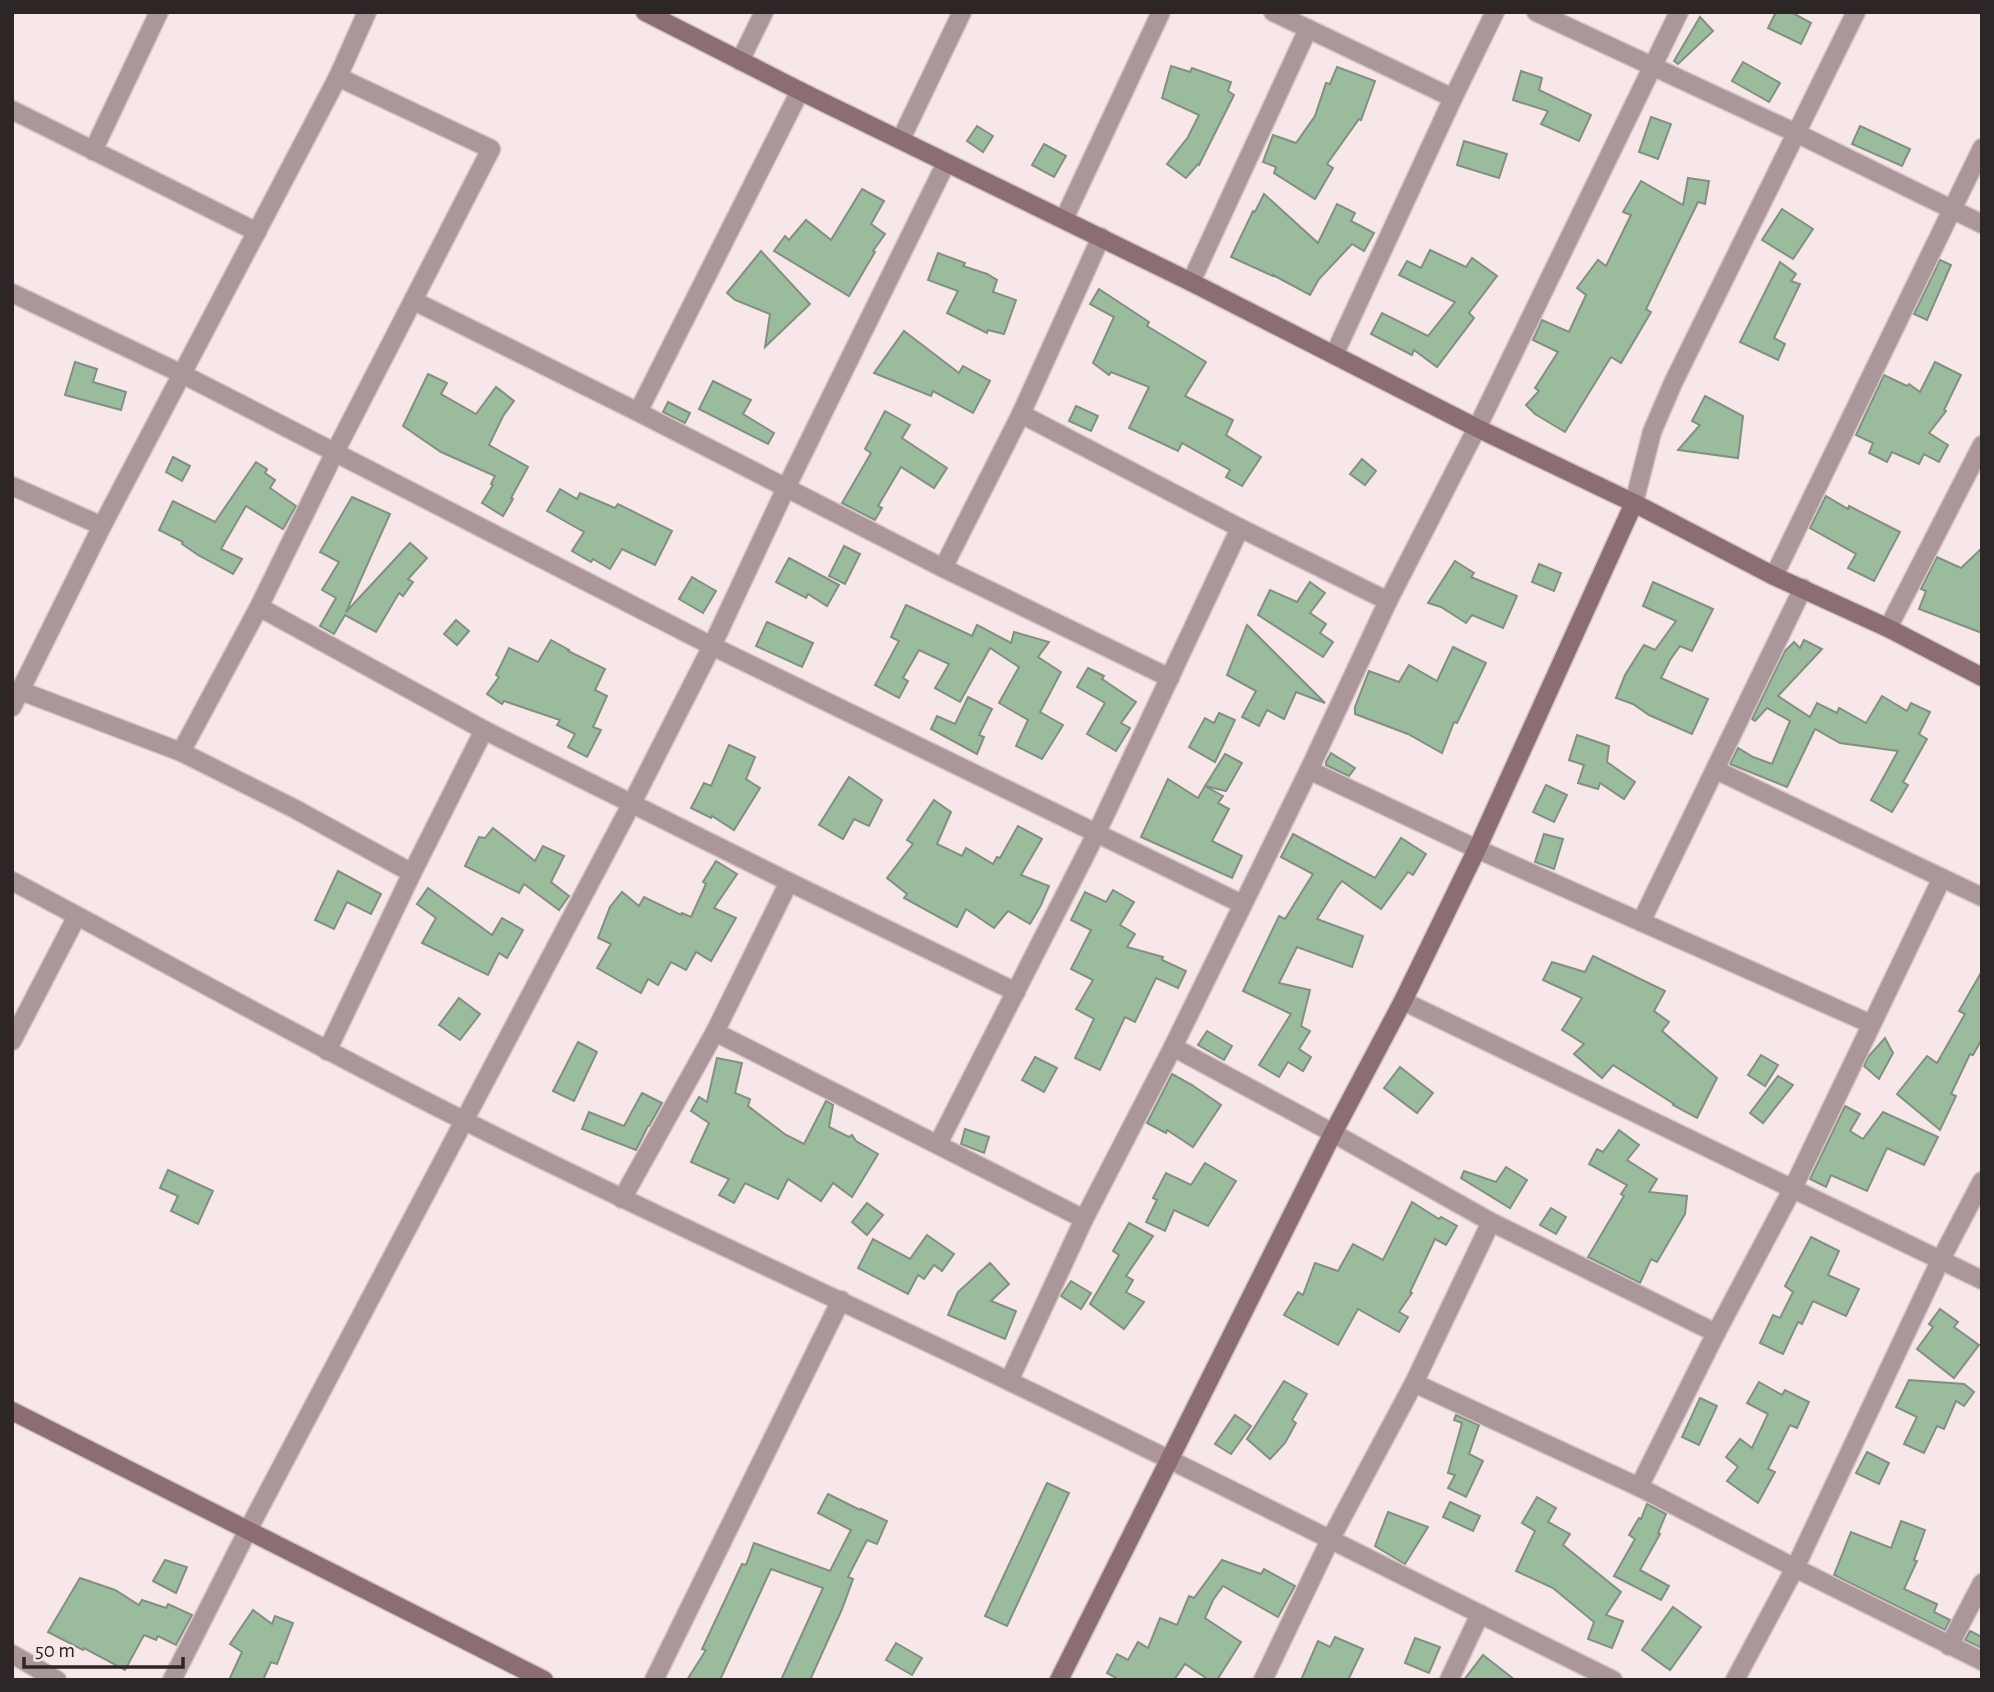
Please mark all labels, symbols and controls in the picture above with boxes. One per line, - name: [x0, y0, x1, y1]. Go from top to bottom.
- scale bar: [24, 1626, 184, 1670]
- text: 50 m: [35, 1640, 75, 1661]

